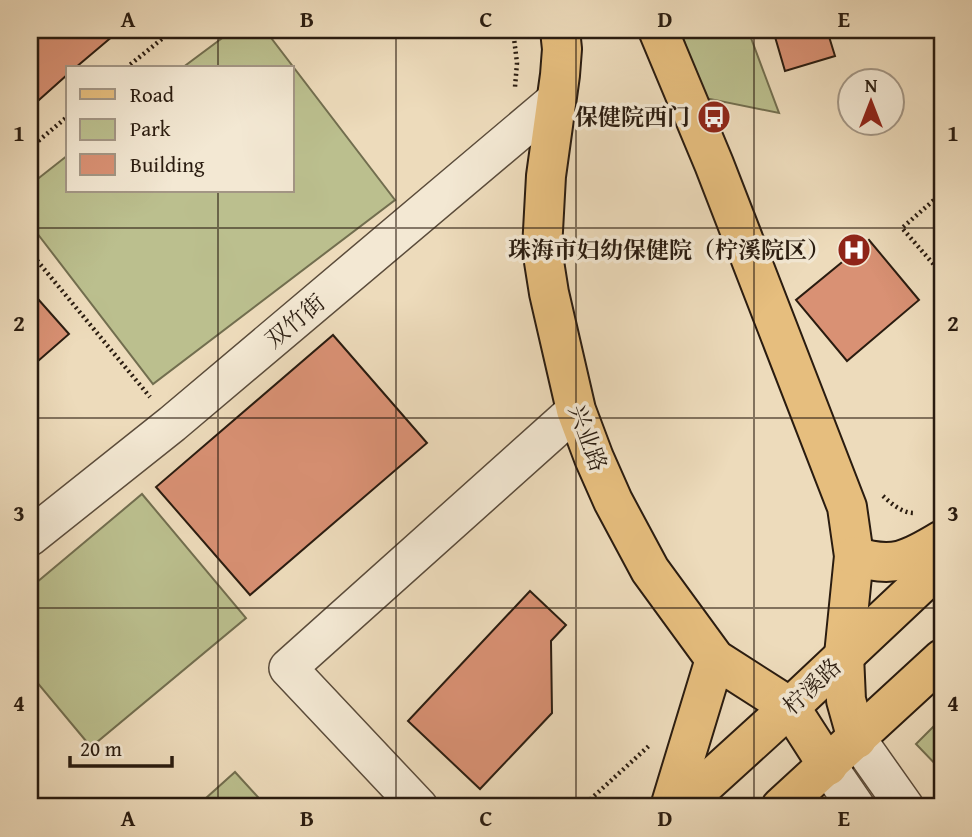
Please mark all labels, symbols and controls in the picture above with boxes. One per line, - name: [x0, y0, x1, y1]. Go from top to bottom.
- text: A: [121, 2, 136, 35]
- text: B: [300, 2, 314, 35]
- text: C: [479, 2, 493, 35]
- text: D: [658, 2, 673, 35]
- text: E: [838, 2, 850, 35]
- legend: [66, 66, 294, 192]
- north arrow: [836, 66, 906, 136]
- text: N: [865, 71, 878, 99]
- text: Road: [130, 79, 175, 110]
- bus stop icon: 保健院西门: [695, 98, 733, 136]
- place label: 保健院西门: [575, 100, 690, 133]
- text: Park: [130, 113, 171, 144]
- text: 1: [13, 116, 25, 149]
- text: 1: [947, 116, 959, 149]
- text: Building: [130, 149, 205, 180]
- hospital icon: 珠海市妇幼保健院（柠溪院区）: [835, 231, 873, 269]
- place label: 珠海市妇幼保健院（柠溪院区）: [508, 233, 830, 266]
- street label: 双竹街: [258, 286, 332, 355]
- text: 2: [13, 306, 25, 339]
- text: 2: [947, 306, 959, 339]
- street label: 兴业路: [561, 400, 616, 476]
- text: 3: [13, 496, 25, 529]
- text: 3: [947, 496, 959, 529]
- street label: 柠溪路: [775, 650, 848, 721]
- text: 4: [13, 686, 25, 719]
- text: 4: [947, 686, 959, 719]
- scale bar: [70, 725, 172, 769]
- text: 20 m: [80, 733, 122, 764]
- text: A: [121, 801, 136, 834]
- text: B: [300, 801, 314, 834]
- text: C: [479, 801, 493, 834]
- text: D: [658, 801, 673, 834]
- text: E: [838, 801, 850, 834]

